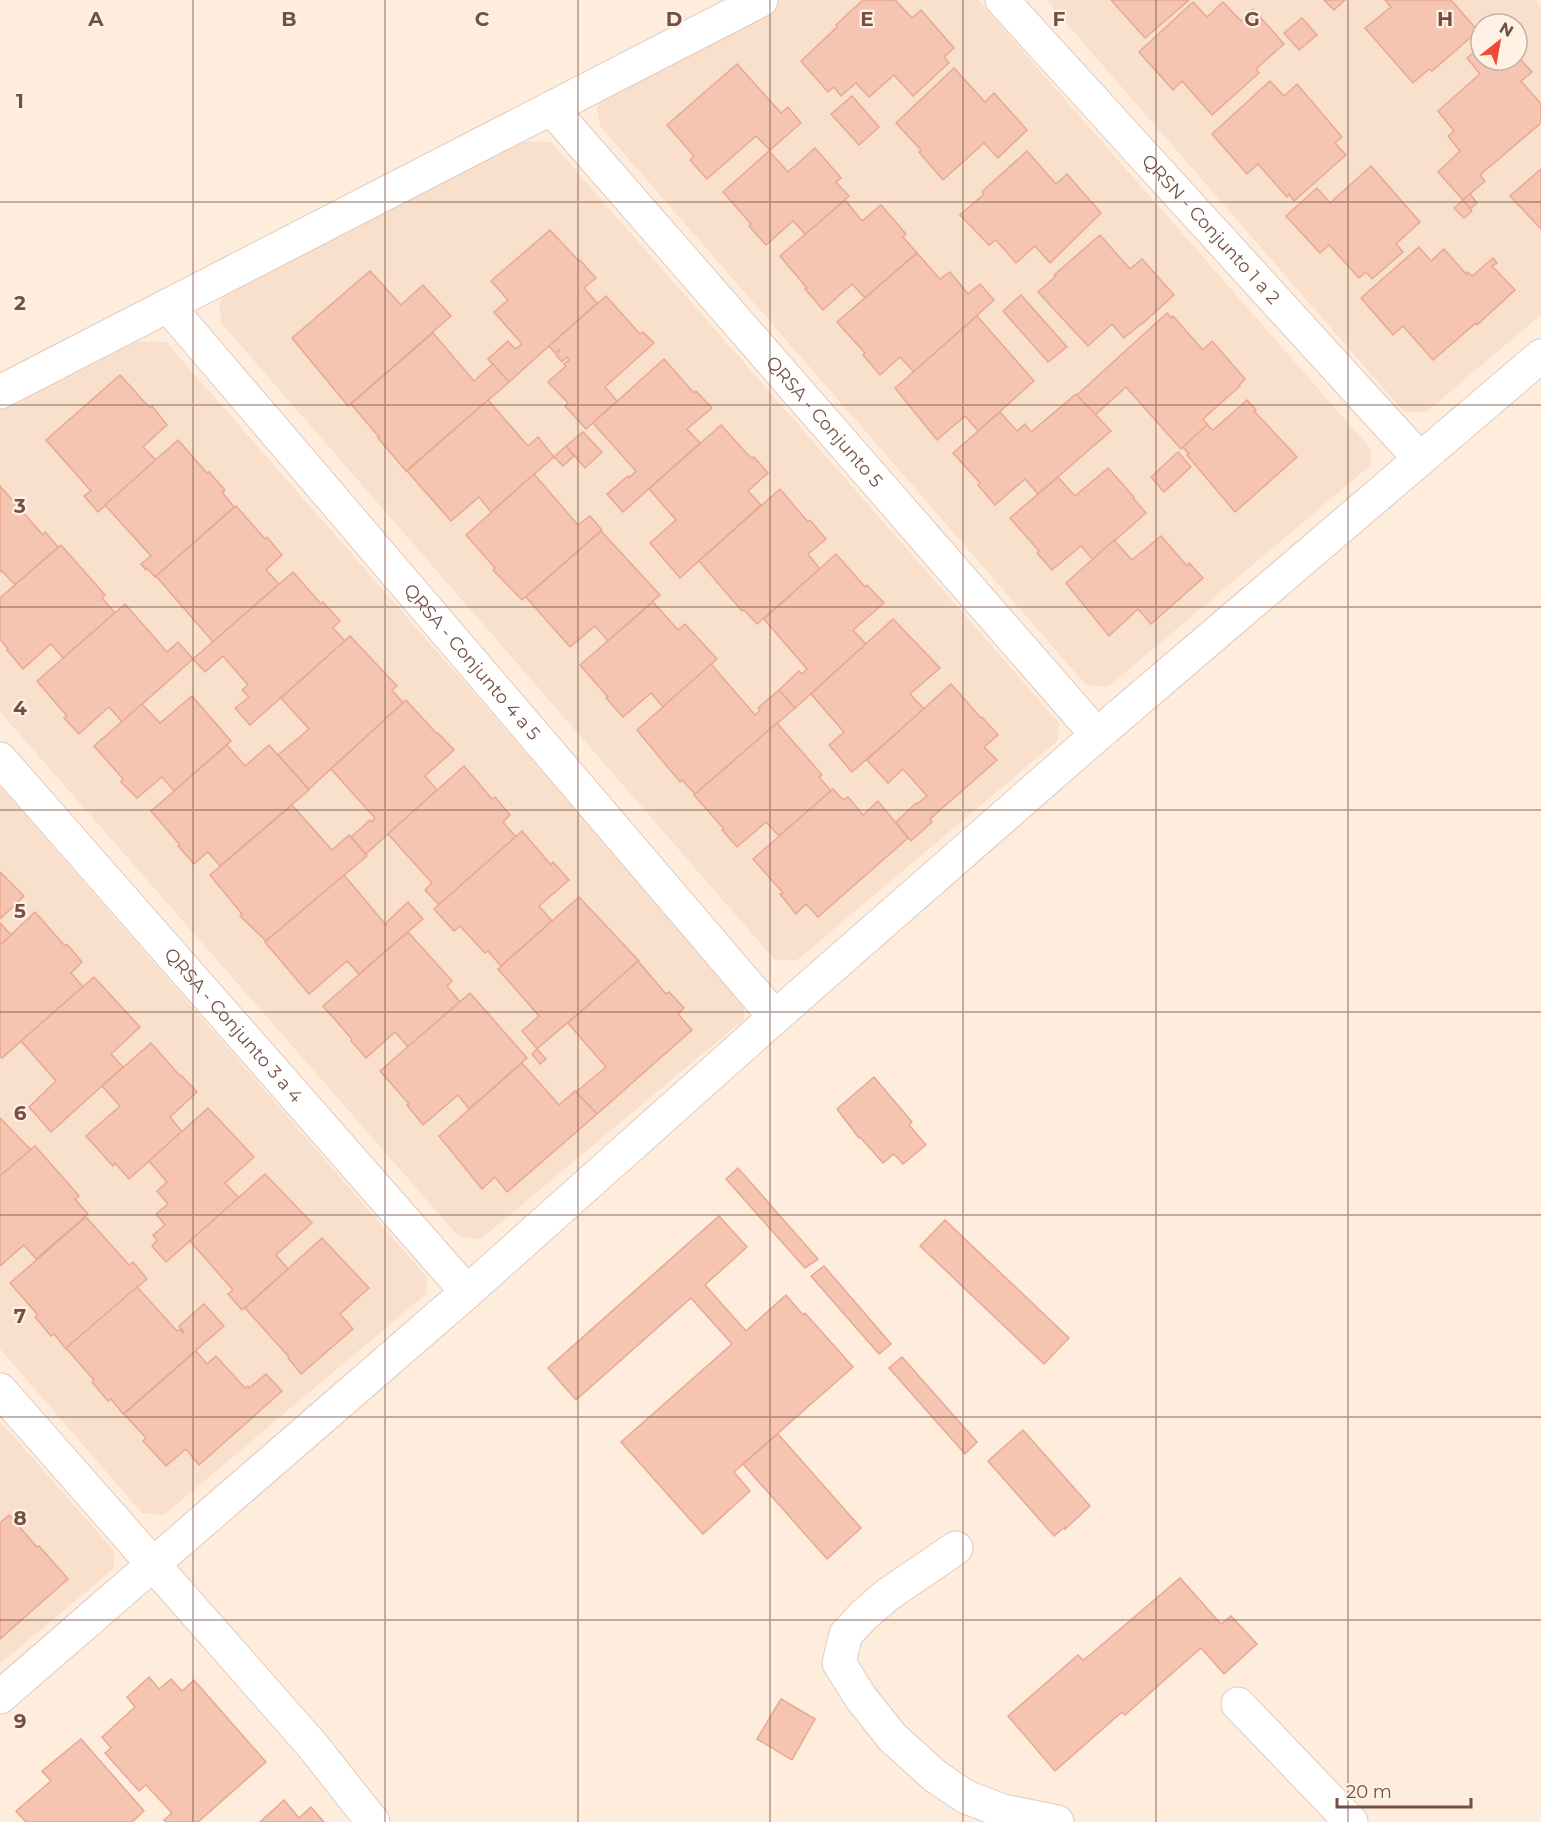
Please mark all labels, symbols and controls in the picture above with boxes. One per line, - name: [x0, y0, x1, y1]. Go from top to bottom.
- text: A: [87, 7, 104, 31]
- text: B: [281, 7, 297, 31]
- text: C: [475, 7, 490, 31]
- text: D: [666, 7, 682, 31]
- text: E: [860, 7, 874, 31]
- text: F: [1053, 7, 1066, 31]
- text: G: [1244, 7, 1260, 31]
- text: H: [1437, 7, 1453, 31]
- north arrow: [1469, 12, 1529, 72]
- text: N: [1496, 18, 1517, 41]
- text: 1: [16, 89, 24, 113]
- street label: QRSN - Conjunto 1 a 2: [1137, 150, 1285, 309]
- text: 2: [14, 291, 26, 315]
- street label: QRSA - Conjunto 5: [761, 352, 887, 492]
- text: 3: [13, 494, 26, 518]
- street label: QRSA - Conjunto 4 a 5: [399, 579, 545, 745]
- text: 4: [13, 696, 27, 720]
- text: 5: [14, 899, 26, 923]
- street label: QRSA - Conjunto 3 a 4: [160, 943, 307, 1107]
- text: 6: [14, 1101, 27, 1125]
- text: 7: [14, 1304, 26, 1328]
- text: 8: [13, 1506, 27, 1530]
- text: 9: [14, 1709, 26, 1733]
- scale bar: [1337, 1771, 1470, 1809]
- text: 20 m: [1346, 1781, 1392, 1803]

